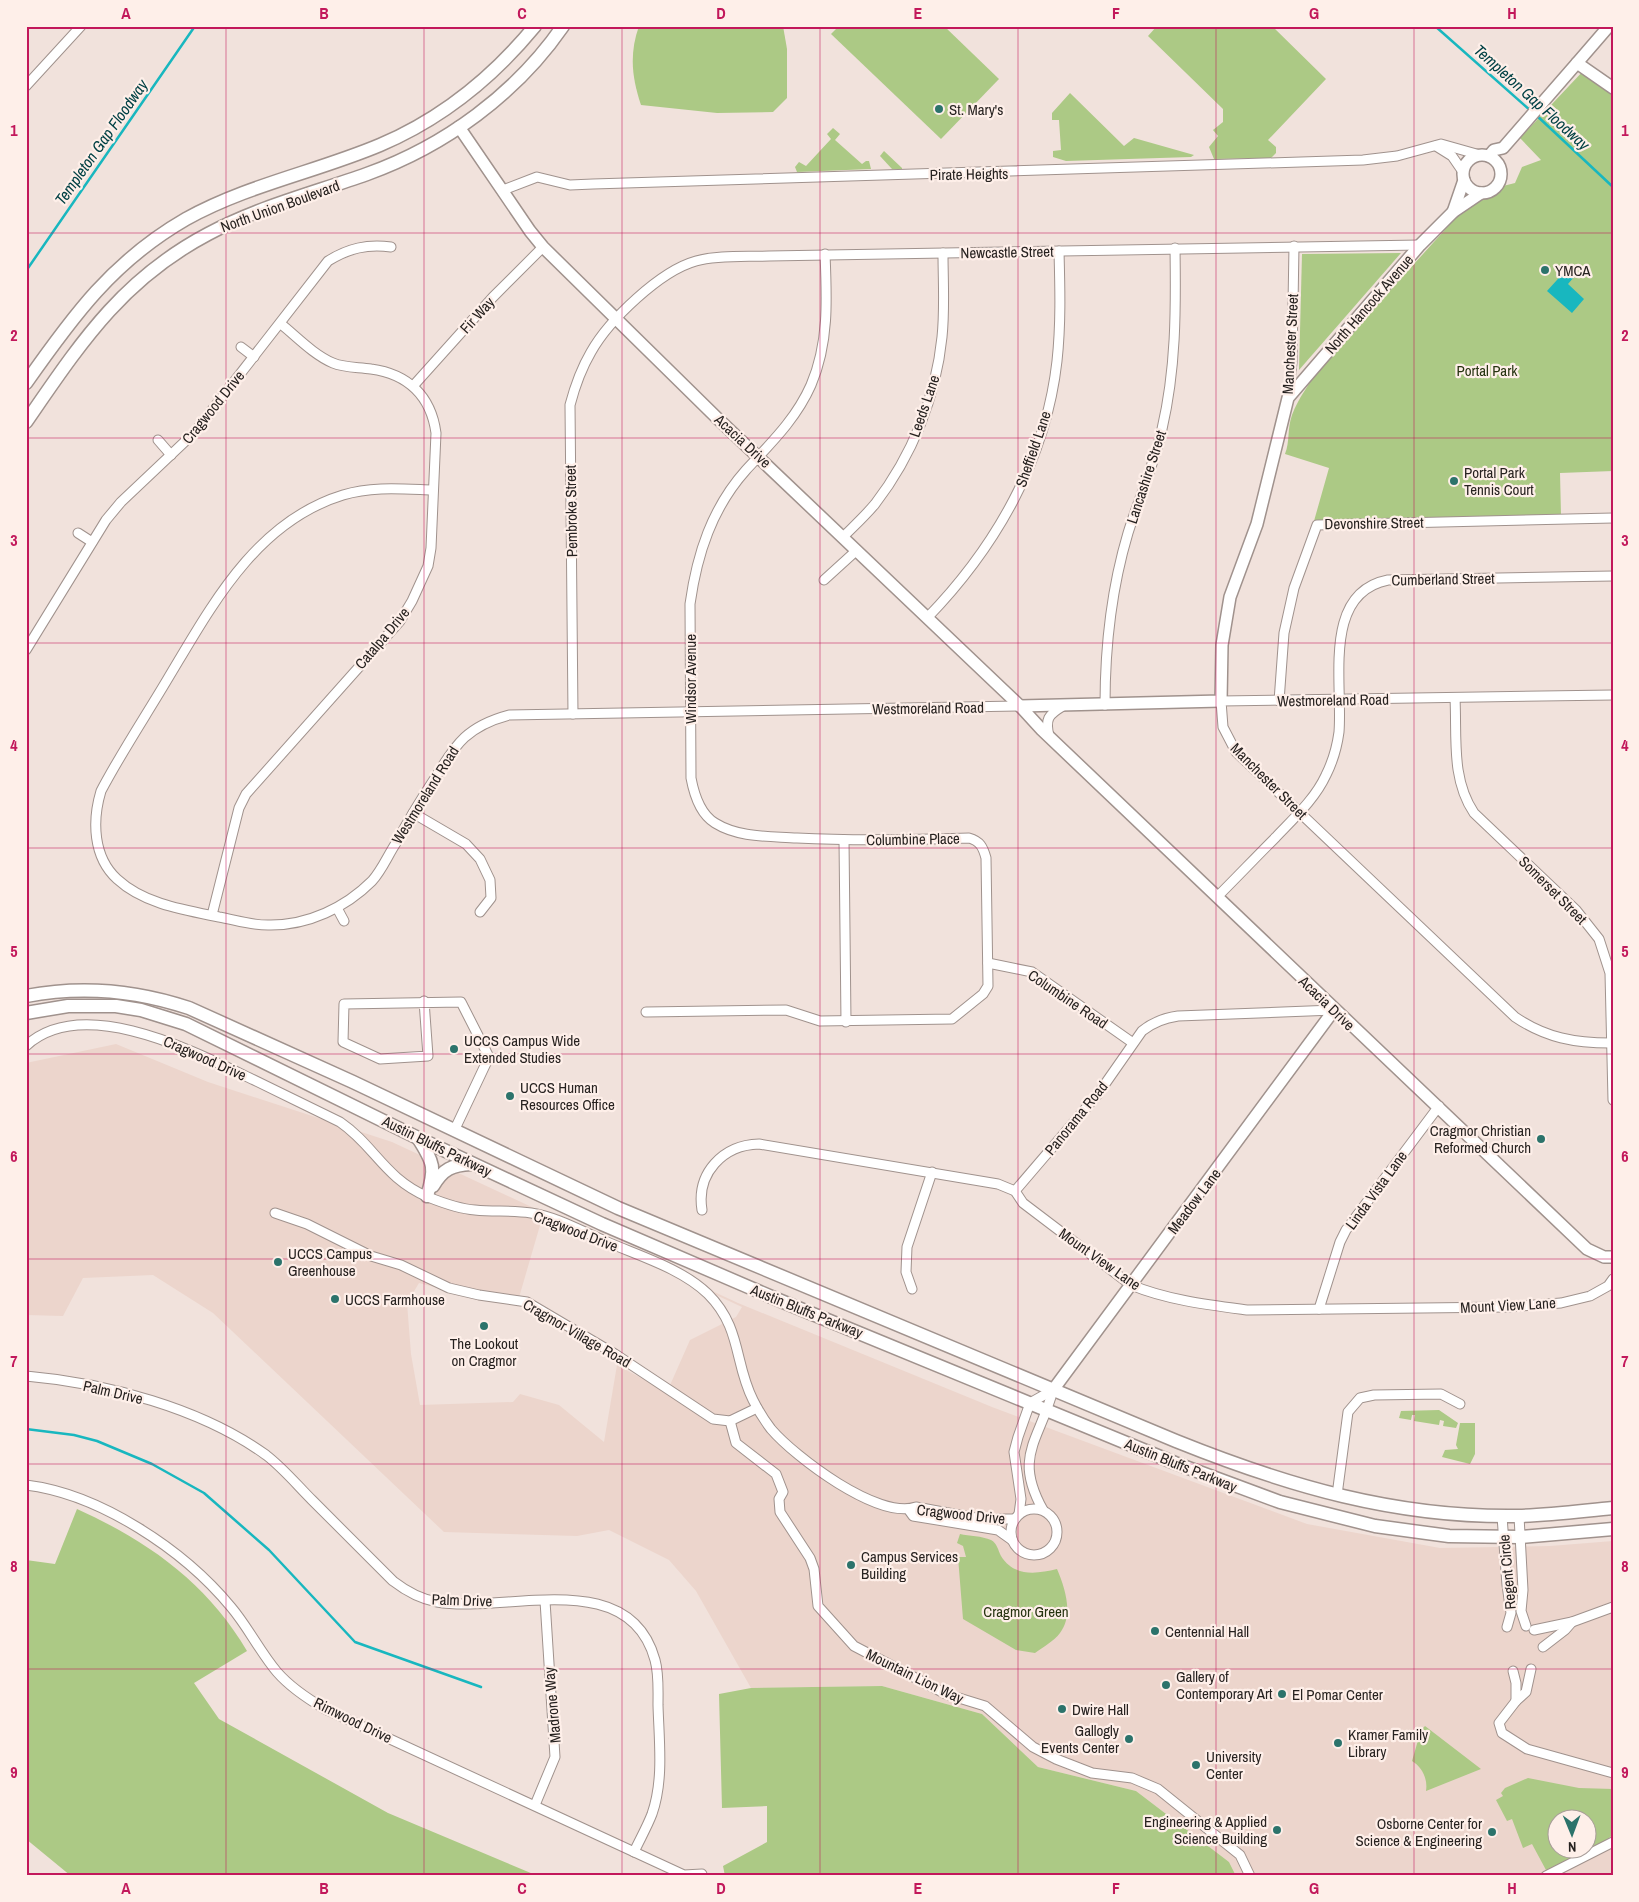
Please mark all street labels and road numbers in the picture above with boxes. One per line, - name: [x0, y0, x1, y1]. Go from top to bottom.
- street label: Pirate Heights: [930, 163, 1008, 185]
- street label: North Union Boulevard: [218, 175, 342, 237]
- street label: Newcastle Street: [960, 241, 1054, 263]
- street label: North Hancock Avenue: [1320, 250, 1418, 358]
- street label: Fir Way: [455, 292, 500, 338]
- street label: Manchester Street: [1277, 293, 1303, 395]
- street label: Cragwood Drive: [177, 366, 249, 448]
- street label: Leeds Lane: [904, 372, 944, 440]
- street label: Sheffield Lane: [1010, 408, 1056, 490]
- street label: Acacia Drive: [709, 409, 776, 473]
- street label: Lancashire Street: [1121, 427, 1171, 526]
- street label: Pembroke Street: [560, 464, 582, 557]
- street label: Devonshire Street: [1324, 512, 1424, 534]
- street label: Cumberland Street: [1391, 568, 1495, 590]
- street label: Catalpa Drive: [350, 602, 414, 674]
- street label: Windsor Avenue: [680, 634, 701, 724]
- street label: Westmoreland Road: [1277, 689, 1389, 711]
- street label: Westmoreland Road: [872, 697, 984, 719]
- street label: Manchester Street: [1226, 738, 1312, 824]
- street label: Westmoreland Road: [386, 742, 464, 848]
- street label: Columbine Place: [866, 828, 960, 850]
- street label: Somerset Street: [1514, 851, 1592, 929]
- street label: Columbine Road: [1024, 964, 1112, 1034]
- street label: Acacia Drive: [1294, 970, 1360, 1035]
- street label: Cragwood Drive: [160, 1030, 250, 1086]
- street label: Panorama Road: [1040, 1077, 1112, 1159]
- street label: Austin Bluffs Parkway: [378, 1110, 496, 1182]
- street label: Linda Vista Lane: [1340, 1146, 1412, 1234]
- street label: Meadow Lane: [1162, 1164, 1226, 1238]
- street label: Cragwood Drive: [531, 1205, 621, 1257]
- street label: Mount View Lane: [1055, 1223, 1145, 1295]
- street label: Austin Bluffs Parkway: [747, 1279, 867, 1343]
- street label: Mount View Lane: [1460, 1292, 1556, 1318]
- street label: Cragmor Village Road: [519, 1294, 635, 1372]
- street label: Palm Drive: [81, 1375, 145, 1409]
- street label: Austin Bluffs Parkway: [1121, 1433, 1241, 1497]
- street label: Cragwood Drive: [916, 1499, 1006, 1529]
- street label: Regent Circle: [1493, 1533, 1521, 1610]
- street label: Palm Drive: [431, 1588, 493, 1612]
- street label: Mountain Lion Way: [863, 1643, 968, 1709]
- street label: Madrone Way: [538, 1665, 566, 1744]
- street label: Rimwood Drive: [310, 1692, 396, 1748]

